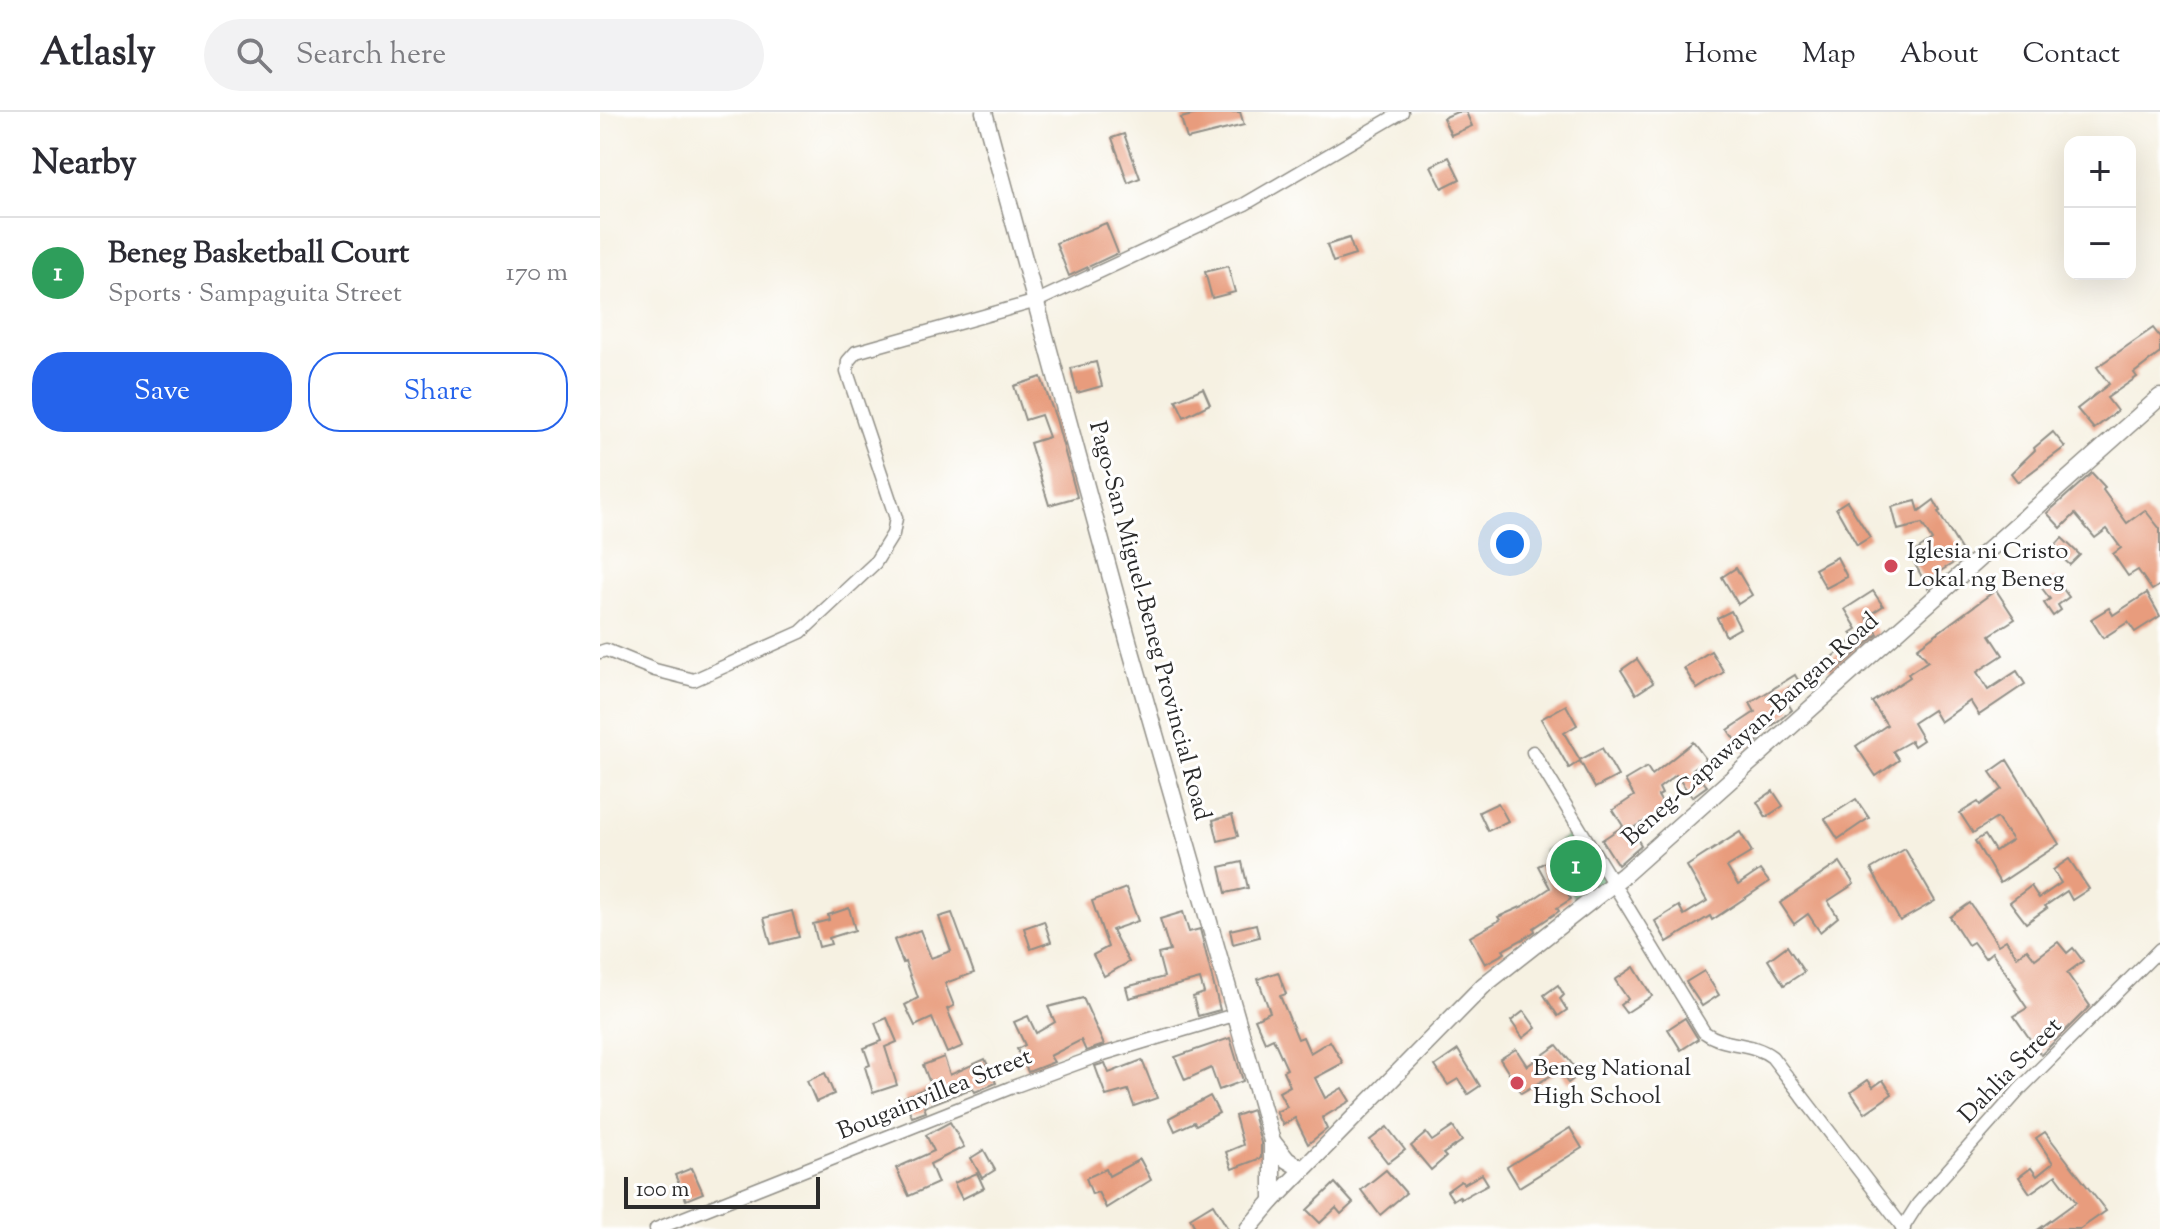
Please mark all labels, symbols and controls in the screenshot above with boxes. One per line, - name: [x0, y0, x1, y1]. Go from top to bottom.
- search box: [204, 19, 764, 91]
- text: Atlasly: [40, 28, 156, 82]
- icon: search: [232, 33, 276, 77]
- text: Search here: [296, 34, 446, 77]
- text: Home: [1684, 35, 1758, 75]
- text: Map: [1802, 35, 1856, 75]
- text: About: [1900, 35, 1978, 75]
- text: Contact: [2022, 35, 2120, 75]
- map controls: [2064, 136, 2136, 280]
- button: +: [2064, 136, 2136, 208]
- text: Nearby: [32, 140, 137, 189]
- button: −: [2064, 208, 2136, 280]
- text: Beneg Basketball Court: [108, 233, 409, 276]
- text: 1: [54, 255, 62, 292]
- text: 170 m: [506, 255, 568, 292]
- text: Sports · Sampaguita Street: [108, 276, 402, 313]
- button: Save: [32, 352, 292, 432]
- button: Share: [308, 352, 568, 432]
- street label: Pago-San Miguel-Beneg Provincial Road: [1079, 418, 1219, 825]
- your location: [1490, 524, 1530, 564]
- place label: Iglesia ni Cristo Lokal ng Beneg: [1907, 535, 2068, 597]
- marker: Iglesia ni Cristo Lokal ng Beneg: [1882, 557, 1900, 575]
- street label: Beneg-Capawayan-Bangan Road: [1615, 605, 1887, 855]
- pin: 1: [1550, 836, 1602, 896]
- street label: Dahlia Street: [1952, 1010, 2070, 1132]
- street label: Bougainvillea Street: [833, 1040, 1037, 1150]
- place label: Beneg National High School: [1533, 1052, 1691, 1114]
- marker: Beneg National High School: [1508, 1074, 1526, 1092]
- scale bar: [624, 1173, 820, 1209]
- text: 100 m: [636, 1175, 689, 1207]

